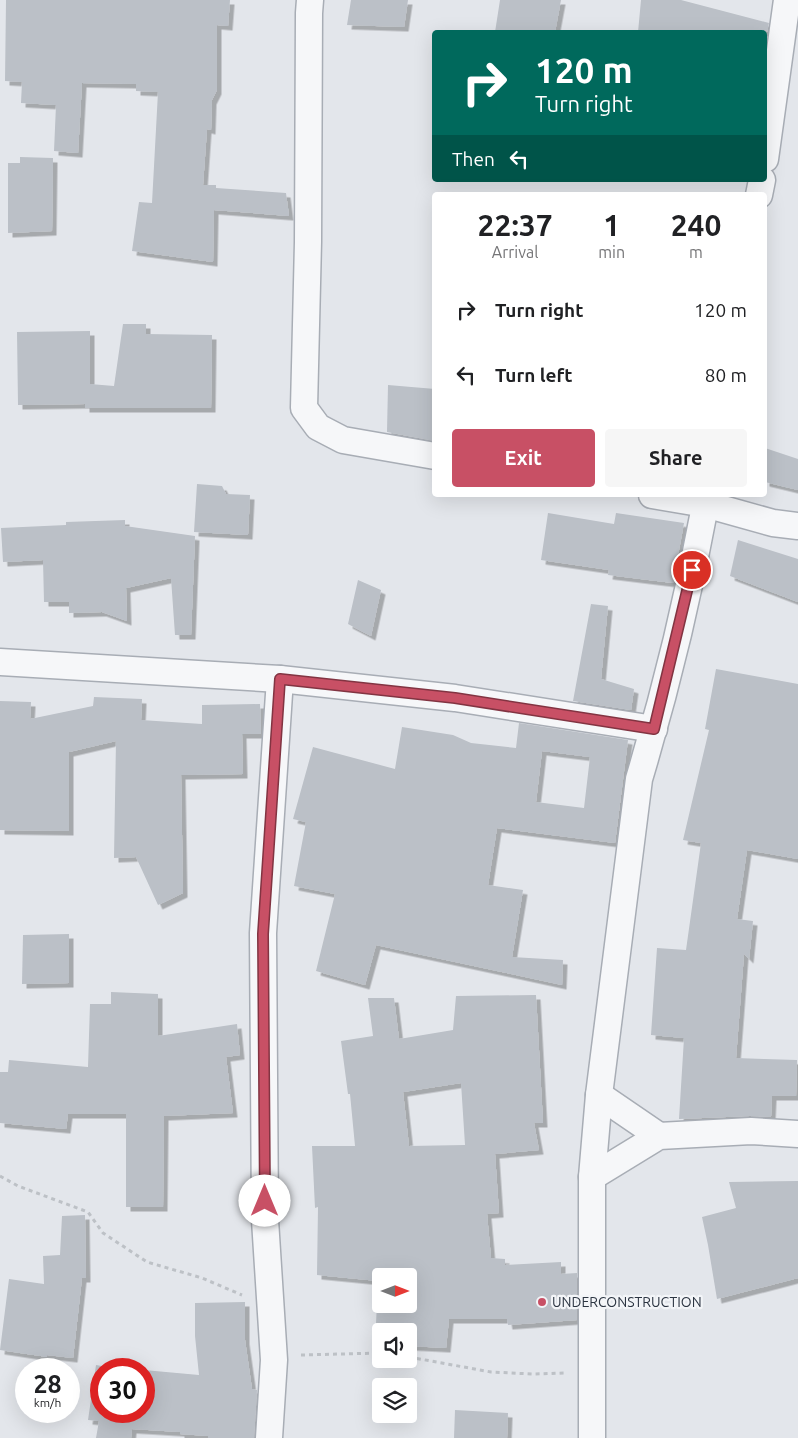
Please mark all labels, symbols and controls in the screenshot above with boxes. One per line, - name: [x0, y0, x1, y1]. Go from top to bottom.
- icon: right: [452, 50, 517, 115]
- text: 120 m: [535, 50, 633, 90]
- text: Turn right: [535, 91, 633, 116]
- icon: left: [505, 145, 533, 173]
- text: Then: [452, 148, 495, 170]
- text: 22:37: [478, 208, 553, 242]
- text: 1: [603, 208, 620, 242]
- text: 240: [671, 208, 721, 242]
- text: Arrival: [492, 243, 538, 261]
- text: min: [598, 243, 625, 261]
- text: m: [689, 243, 703, 261]
- icon: right: [452, 296, 480, 324]
- text: Turn right: [495, 299, 583, 321]
- text: 120 m: [694, 299, 747, 321]
- icon: left: [452, 361, 480, 389]
- text: Turn left: [495, 364, 573, 386]
- text: 80 m: [705, 364, 747, 386]
- button: Exit: [452, 429, 595, 487]
- button: Share: [605, 429, 747, 487]
- pin: [671, 549, 713, 591]
- icon: arrive: [678, 556, 706, 584]
- position arrow: [238, 1174, 290, 1226]
- north arrow: [372, 1268, 418, 1312]
- map controls: [372, 1268, 417, 1423]
- place label: UNDERCONSTRUCTION: [552, 1294, 702, 1310]
- marker: UNDERCONSTRUCTION: [536, 1296, 548, 1308]
- button: sound: [372, 1323, 417, 1368]
- speed limit sign: 30: [90, 1358, 155, 1423]
- text: 28: [33, 1370, 62, 1398]
- button: layers: [372, 1378, 417, 1423]
- text: km/h: [34, 1396, 61, 1409]

